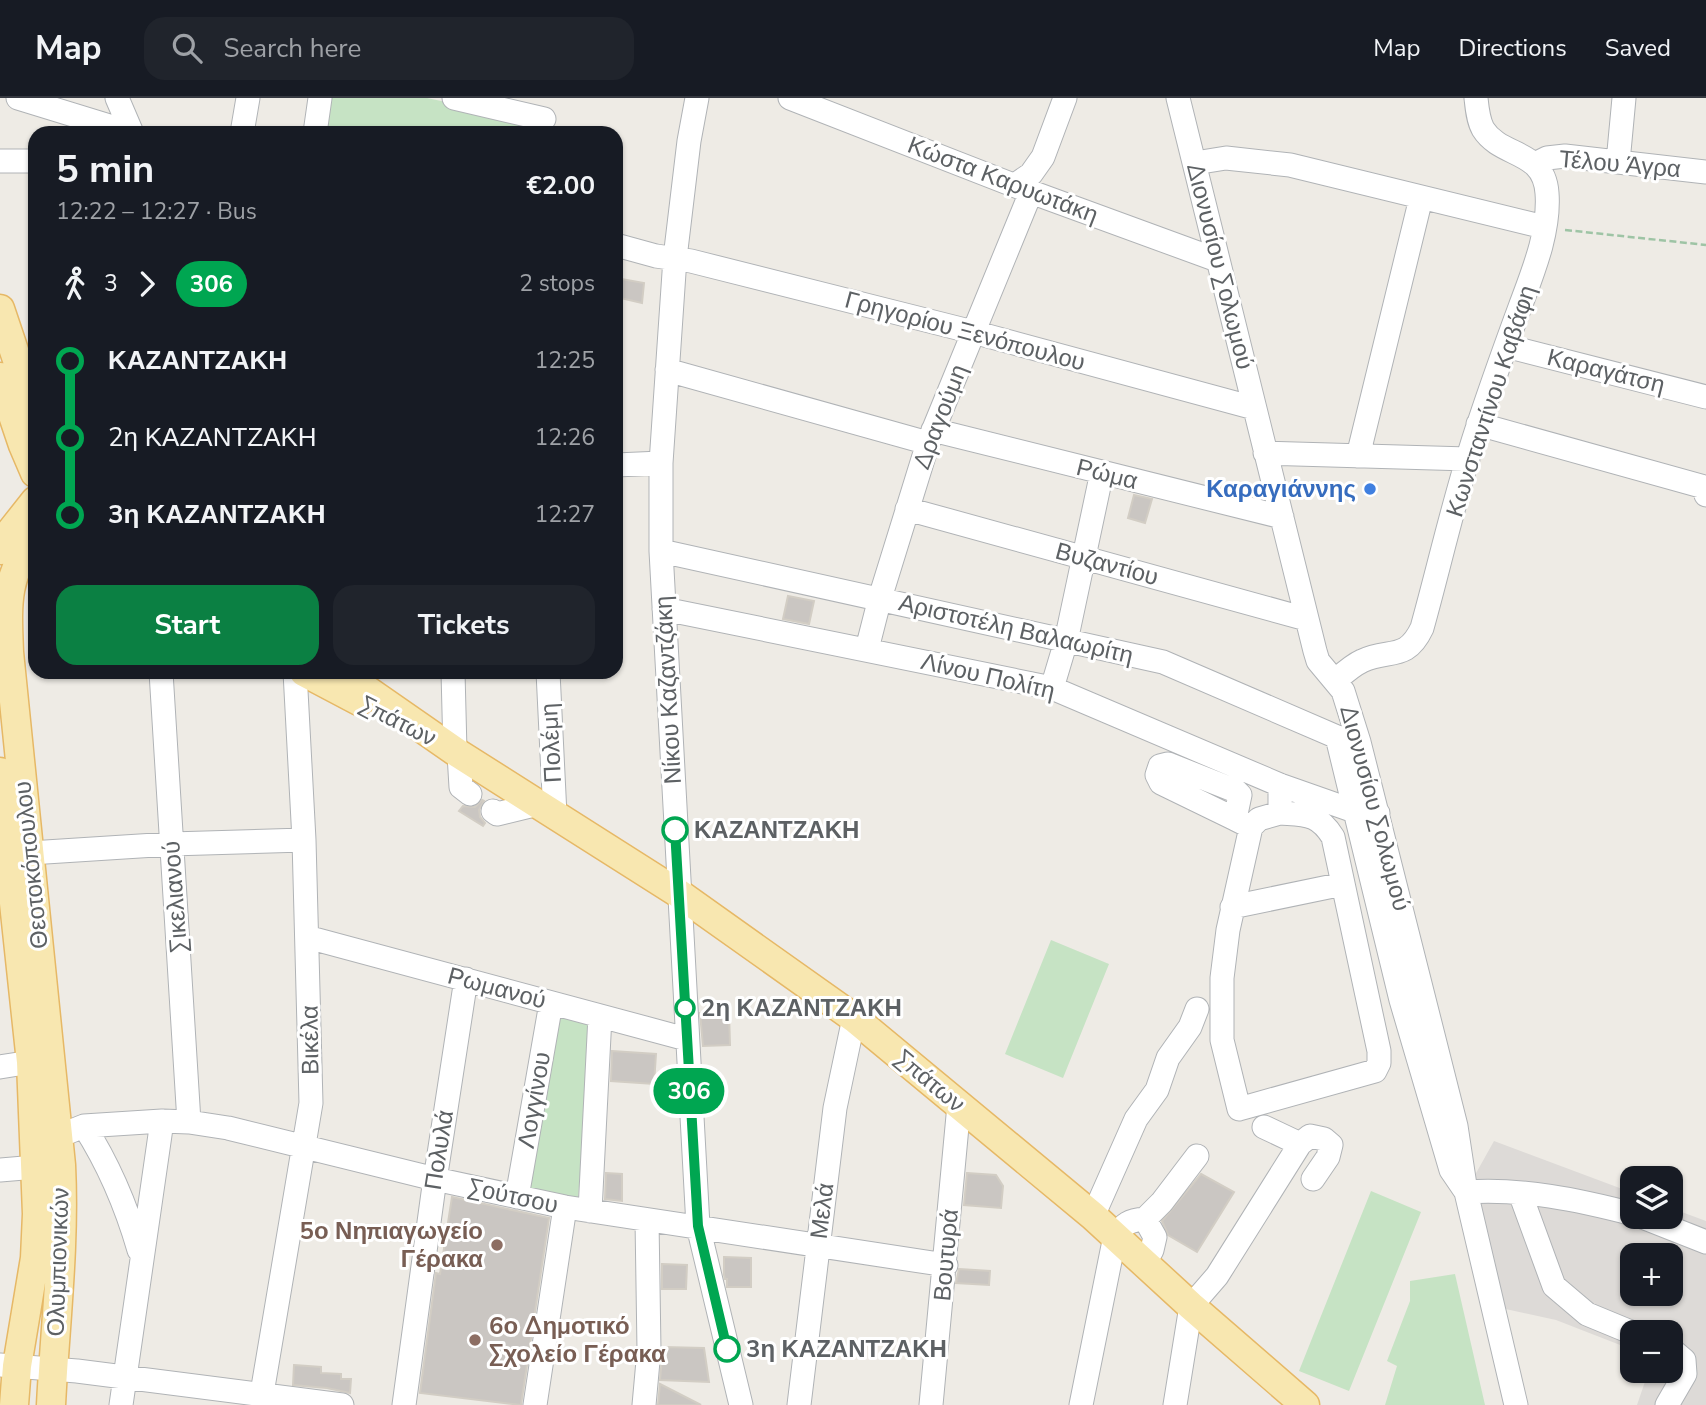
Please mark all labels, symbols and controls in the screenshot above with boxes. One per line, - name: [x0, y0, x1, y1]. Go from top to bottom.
- search box: [144, 17, 634, 80]
- text: Map: [35, 26, 102, 71]
- icon: search: [168, 29, 206, 67]
- text: Search here: [224, 31, 361, 66]
- text: Map: [1373, 32, 1420, 64]
- text: Directions: [1458, 32, 1567, 64]
- text: Saved: [1605, 32, 1671, 64]
- street label: Κώστα Καρυωτάκη: [903, 129, 1103, 231]
- street label: Τέλου Άγρα: [1558, 143, 1682, 185]
- text: 5 min: [56, 144, 154, 195]
- street label: Διονυσίου Σολωμού: [1179, 159, 1261, 373]
- text: €2.00: [526, 168, 595, 203]
- text: 12:22 – 12:27 · Bus: [56, 196, 257, 227]
- icon: walk: [56, 265, 94, 303]
- icon: forward: [128, 265, 166, 303]
- text: 3: [104, 268, 118, 299]
- text: 306: [190, 268, 233, 300]
- text: 2 stops: [519, 268, 595, 299]
- street label: Κωνσταντίνου Καβάφη: [1438, 281, 1544, 521]
- street label: Γρηγορίου Ξενόπουλου: [841, 284, 1089, 378]
- street label: Καραγάτση: [1544, 341, 1668, 401]
- text: ΚΑΖΑΝΤΖΑΚΗ: [108, 343, 287, 378]
- text: 12:25: [535, 345, 595, 376]
- street label: Δραγούμη: [905, 360, 975, 474]
- text: 2η ΚΑΖΑΝΤΖΑΚΗ: [108, 420, 317, 455]
- text: 12:26: [535, 422, 595, 453]
- street label: Ρώμα: [1073, 451, 1141, 497]
- place label: Καραγιάννης: [1206, 473, 1356, 505]
- marker: Καραγιάννης: [1362, 481, 1378, 497]
- text: 3η ΚΑΖΑΝΤΖΑΚΗ: [108, 497, 326, 532]
- text: 12:27: [535, 499, 595, 530]
- street label: Βυζαντίου: [1052, 535, 1162, 593]
- button: Start: [56, 585, 319, 665]
- button: Tickets: [333, 585, 595, 665]
- street label: Αριστοτέλη Βαλαωρίτη: [896, 586, 1136, 672]
- street label: Νίκου Καζαντζάκη: [647, 595, 689, 785]
- street label: Λίνου Πολίτη: [918, 645, 1058, 707]
- street label: Σπάτων: [354, 688, 442, 754]
- street label: Πολέμη: [533, 702, 569, 784]
- street label: Διονυσίου Σολωμού: [1332, 702, 1418, 914]
- street label: Θεοτοκόπουλου: [6, 779, 56, 951]
- place label: ΚΑΖΑΝΤΖΑΚΗ: [694, 814, 859, 846]
- marker: ΚΑΖΑΝΤΖΑΚΗ: [662, 817, 688, 843]
- street label: Σικελιανού: [155, 840, 195, 954]
- street label: Ρωμανού: [444, 960, 550, 1016]
- place label: 2η ΚΑΖΑΝΤΖΑΚΗ: [701, 992, 902, 1024]
- marker: 2η ΚΑΖΑΝΤΖΑΚΗ: [675, 998, 695, 1018]
- street label: Βικέλα: [293, 1005, 327, 1075]
- street label: Σπάτων: [888, 1042, 972, 1120]
- street label: Λογγίνου: [510, 1049, 558, 1151]
- line badge: 306: [649, 1068, 729, 1114]
- text: 306: [667, 1075, 711, 1107]
- street label: Πολυλά: [417, 1108, 461, 1192]
- map controls: [1620, 1166, 1683, 1383]
- button: layers: [1620, 1166, 1683, 1229]
- street label: Σούτσου: [465, 1171, 561, 1221]
- street label: Μελά: [803, 1181, 841, 1241]
- street label: Ολυμπιονικών: [39, 1187, 77, 1337]
- street label: Βουτυρά: [926, 1207, 966, 1303]
- place label: 5ο Νηπιαγωγείο Γέρακα: [300, 1215, 483, 1275]
- marker: 5ο Νηπιαγωγείο Γέρακα: [489, 1237, 505, 1253]
- button: +: [1620, 1243, 1683, 1306]
- place label: 6ο Δημοτικό Σχολείο Γέρακα: [489, 1310, 666, 1370]
- button: −: [1620, 1320, 1683, 1383]
- marker: 6ο Δημοτικό Σχολείο Γέρακα: [467, 1332, 483, 1348]
- place label: 3η ΚΑΖΑΝΤΖΑΚΗ: [746, 1333, 947, 1365]
- marker: 3η ΚΑΖΑΝΤΖΑΚΗ: [714, 1336, 740, 1362]

